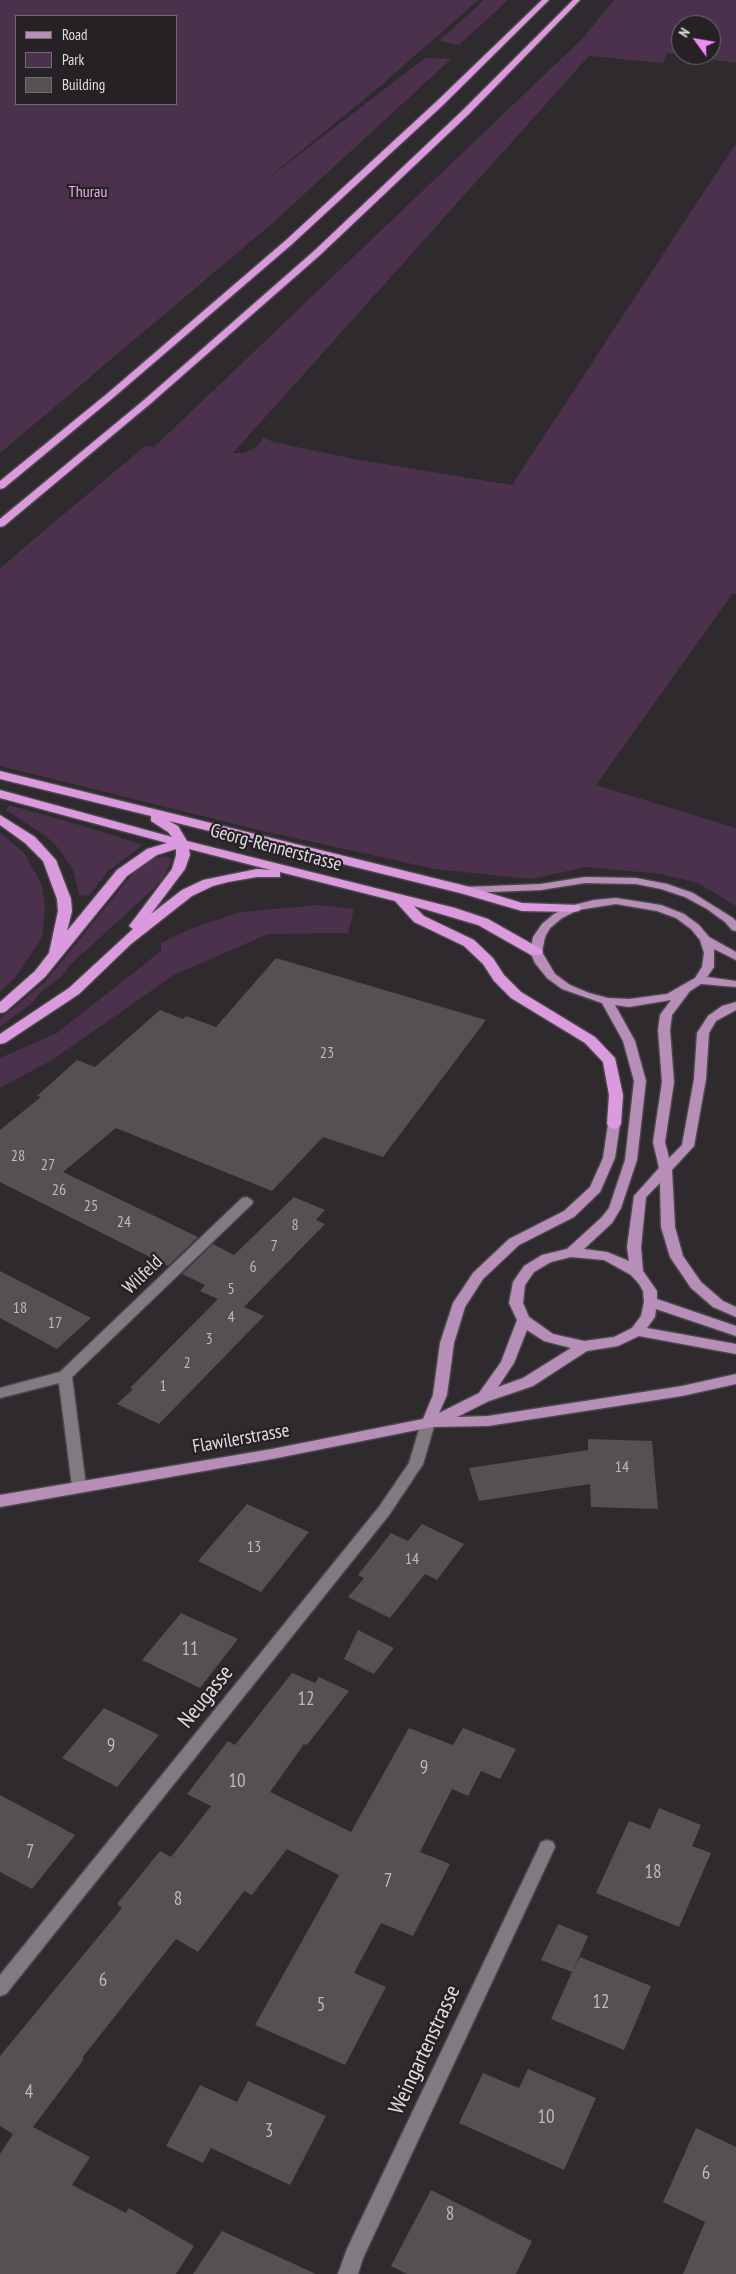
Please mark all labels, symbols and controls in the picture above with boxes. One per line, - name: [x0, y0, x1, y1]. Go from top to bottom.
- legend: [15, 15, 178, 105]
- north arrow: [671, 15, 721, 65]
- text: Road: [62, 25, 88, 44]
- text: N: [674, 25, 694, 41]
- text: Park: [62, 50, 84, 69]
- text: Building: [62, 75, 105, 94]
- park label: Thurau: [69, 182, 107, 202]
- street label: Georg-Rennerstrasse: [208, 819, 344, 877]
- house number: 23: [320, 1043, 334, 1063]
- house number: 28: [11, 1146, 25, 1166]
- house number: 27: [41, 1155, 55, 1175]
- house number: 26: [52, 1180, 66, 1200]
- house number: 25: [84, 1196, 98, 1216]
- house number: 24: [117, 1212, 131, 1232]
- house number: 8: [291, 1215, 299, 1235]
- house number: 7: [270, 1236, 278, 1256]
- street label: Wilfeld: [118, 1251, 168, 1299]
- house number: 6: [249, 1257, 257, 1277]
- house number: 5: [227, 1279, 235, 1299]
- house number: 18: [13, 1298, 27, 1318]
- house number: 4: [227, 1307, 235, 1327]
- house number: 17: [48, 1313, 62, 1333]
- house number: 3: [205, 1329, 213, 1349]
- house number: 2: [183, 1353, 191, 1373]
- house number: 1: [159, 1376, 167, 1396]
- street label: Flawilerstrasse: [191, 1419, 291, 1459]
- house number: 14: [615, 1457, 629, 1477]
- house number: 13: [247, 1537, 261, 1557]
- house number: 14: [405, 1549, 419, 1569]
- house number: 11: [181, 1639, 199, 1661]
- street label: Neugasse: [173, 1660, 239, 1734]
- house number: 12: [297, 1689, 315, 1711]
- house number: 9: [107, 1736, 115, 1758]
- house number: 9: [420, 1758, 428, 1780]
- house number: 10: [228, 1771, 246, 1793]
- house number: 7: [26, 1842, 34, 1864]
- house number: 18: [644, 1862, 662, 1884]
- house number: 7: [384, 1871, 392, 1893]
- house number: 8: [174, 1889, 182, 1911]
- house number: 6: [99, 1970, 107, 1992]
- street label: Weingartenstrasse: [384, 1981, 466, 2119]
- house number: 12: [592, 1992, 610, 2014]
- house number: 5: [317, 1995, 325, 2017]
- house number: 4: [25, 2082, 33, 2104]
- house number: 10: [537, 2107, 555, 2129]
- house number: 3: [265, 2121, 273, 2143]
- house number: 6: [702, 2163, 710, 2185]
- house number: 8: [446, 2204, 454, 2226]

